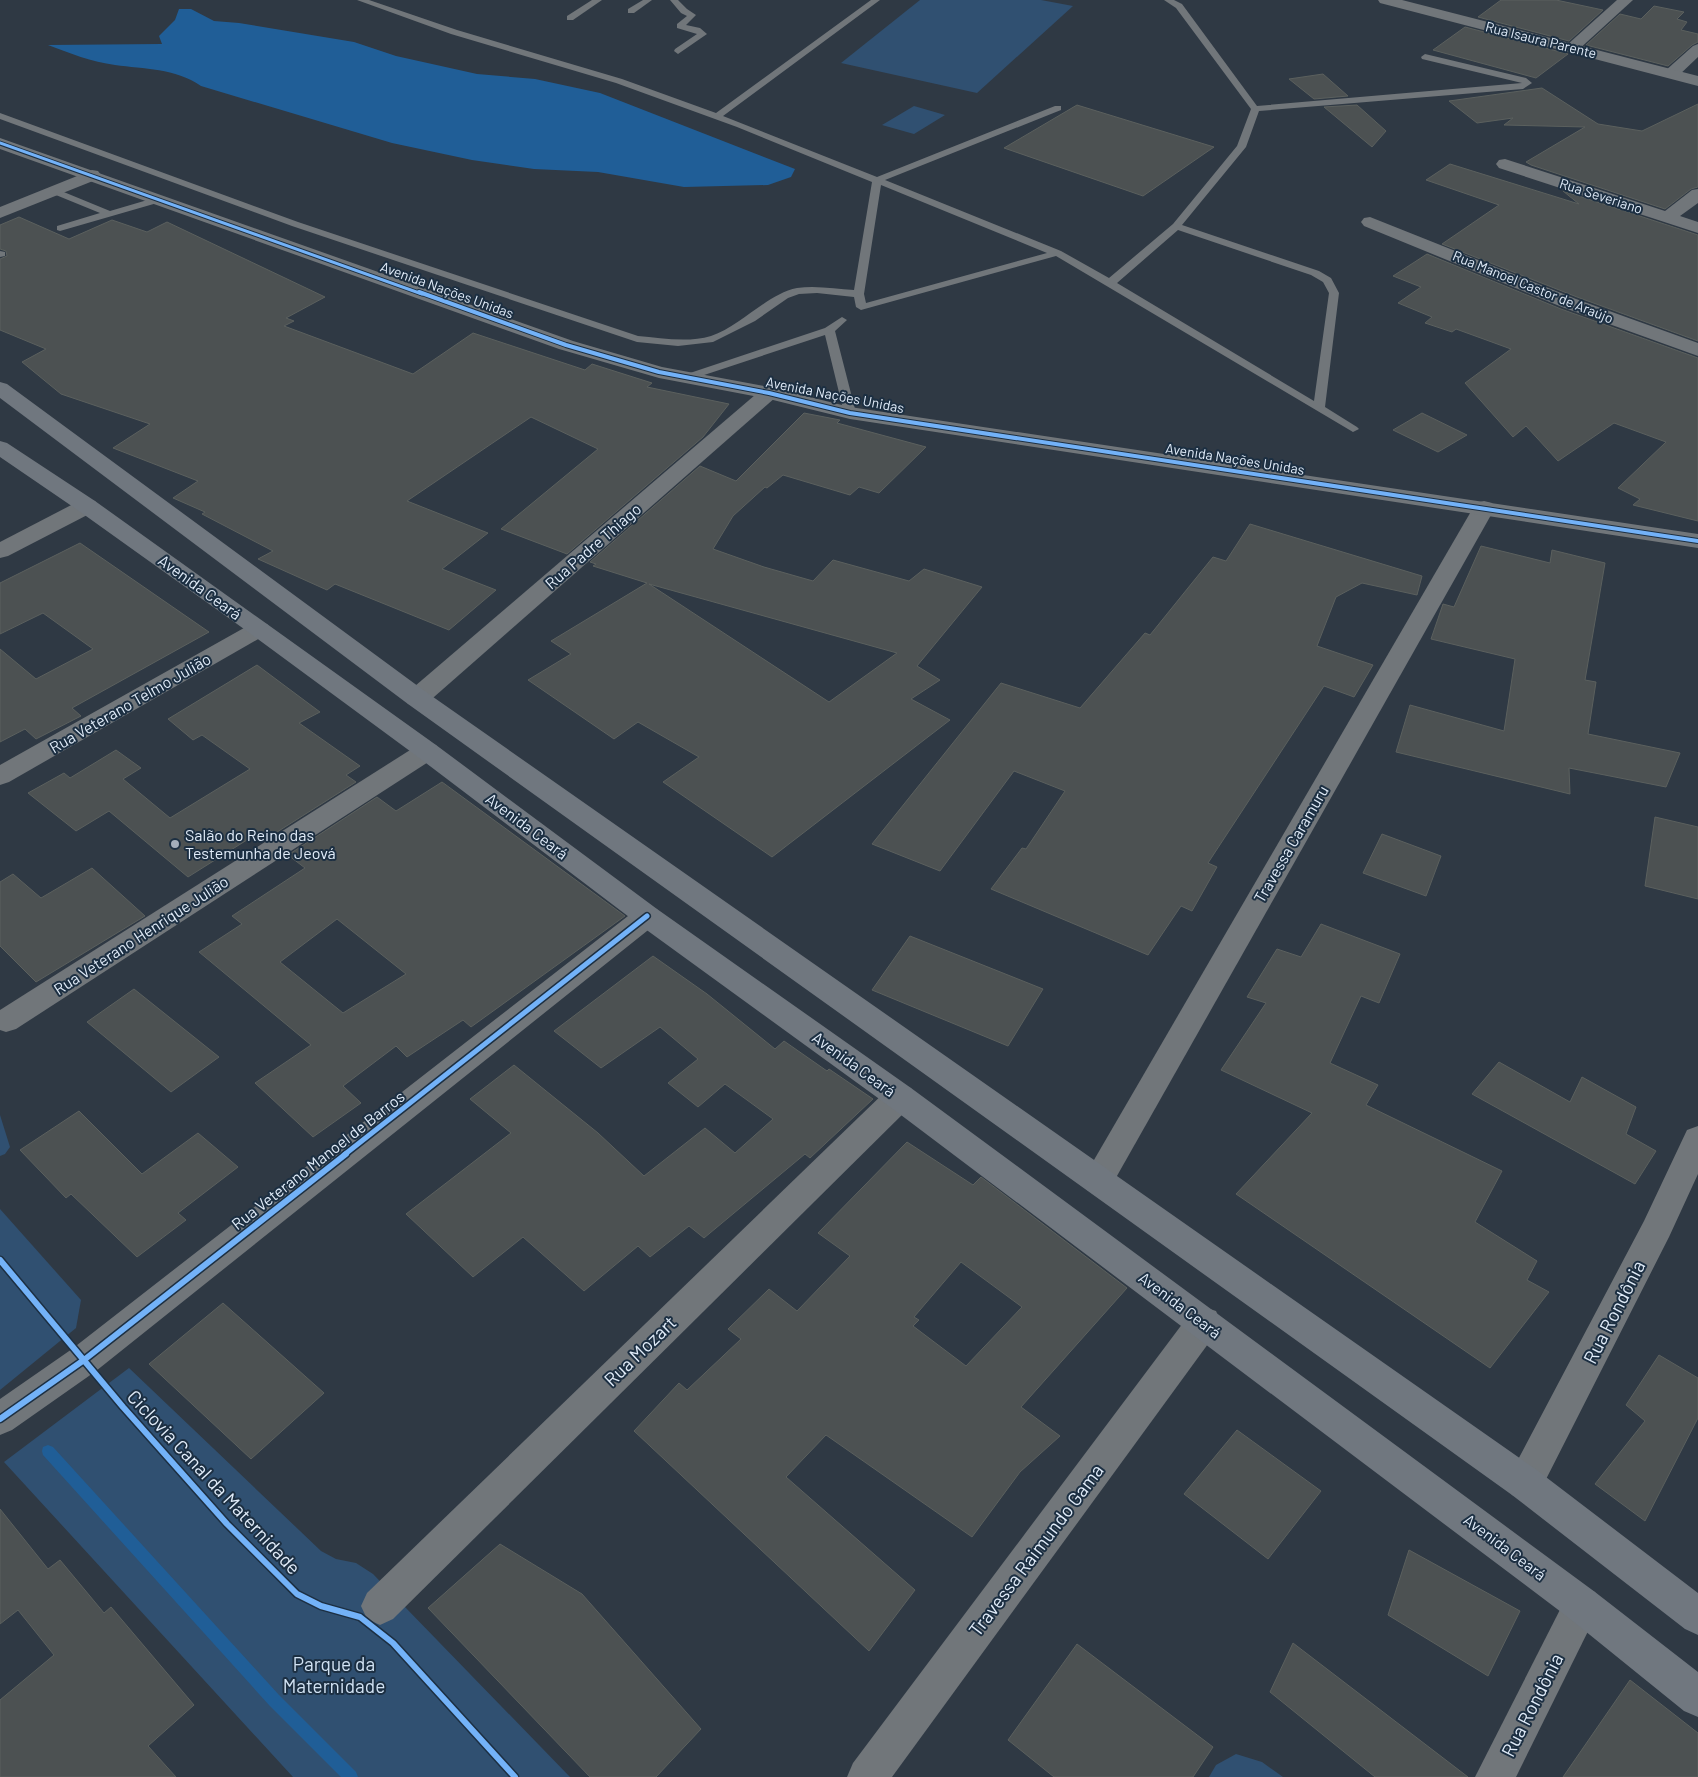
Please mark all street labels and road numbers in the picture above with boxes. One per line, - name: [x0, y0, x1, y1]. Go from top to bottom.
- street label: Rua Isaura Parente: [1484, 17, 1598, 62]
- street label: Rua Severiano: [1558, 174, 1645, 217]
- street label: Rua Manoel Castor de Araújo: [1450, 247, 1616, 327]
- street label: Avenida Nações Unidas: [378, 257, 516, 322]
- street label: Avenida Nações Unidas: [764, 373, 906, 416]
- street label: Avenida Nações Unidas: [1164, 439, 1306, 478]
- street label: Rua Padre Thiago: [541, 499, 644, 592]
- street label: Avenida Ceará: [155, 550, 246, 623]
- street label: Rua Veterano Telmo Julião: [46, 649, 214, 757]
- street label: Travessa Caramuru: [1249, 782, 1332, 906]
- street label: Avenida Ceará: [482, 788, 572, 863]
- street label: Rua Veterano Henrique Julião: [50, 871, 232, 998]
- street label: Avenida Ceará: [809, 1027, 900, 1100]
- street label: Rua Veterano Manoel de Barros: [227, 1086, 408, 1233]
- street label: Rua Rondônia: [1578, 1256, 1649, 1367]
- street label: Avenida Ceará: [1135, 1267, 1225, 1342]
- street label: Rua Mozart: [599, 1311, 681, 1391]
- street label: Ciclovia Canal da Maternidade: [123, 1385, 306, 1579]
- street label: Travessa Raimundo Gama: [963, 1459, 1108, 1640]
- street label: Avenida Ceará: [1460, 1509, 1550, 1584]
- street label: Rua Rondônia: [1496, 1649, 1567, 1760]

